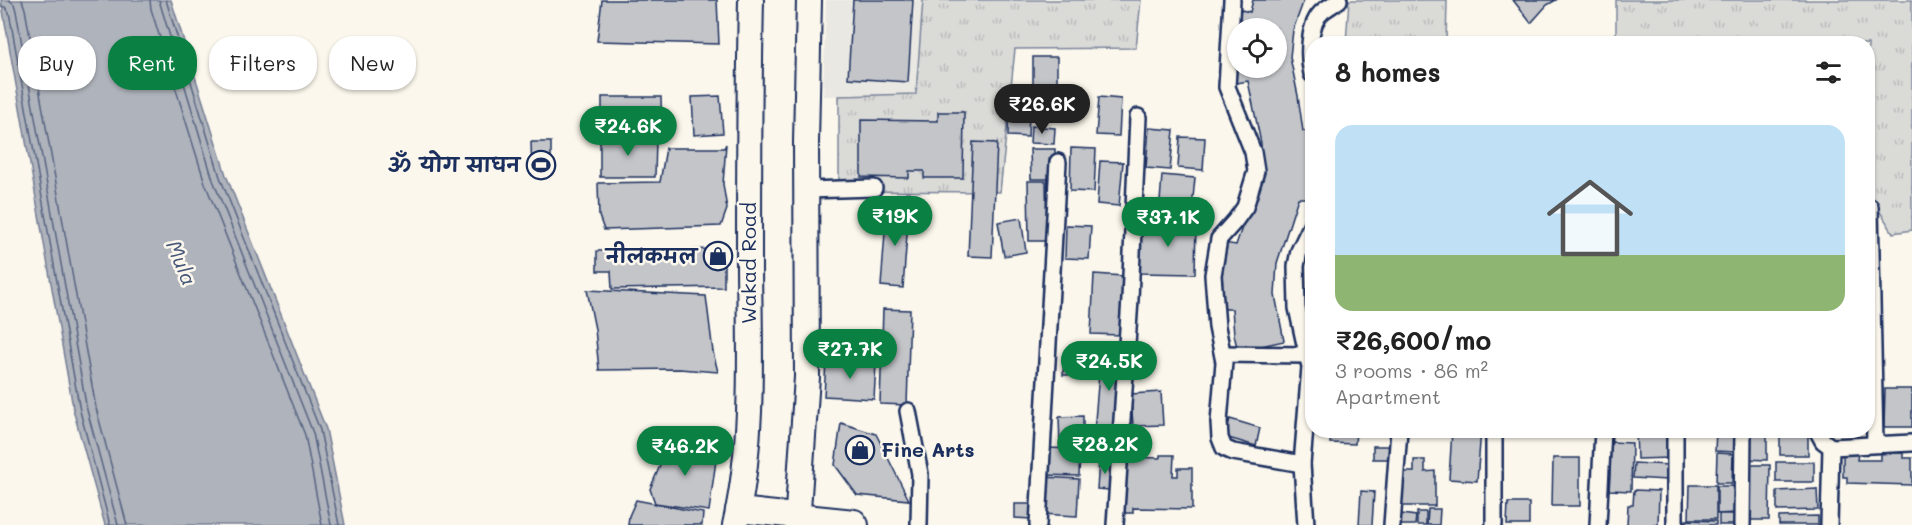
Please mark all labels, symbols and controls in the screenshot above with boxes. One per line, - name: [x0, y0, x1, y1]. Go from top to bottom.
- map controls: [1227, 18, 1287, 78]
- button: locate: [1227, 18, 1287, 78]
- chip: Buy: [18, 36, 96, 90]
- chip: Rent: [108, 36, 197, 90]
- chip: Filters: [209, 36, 317, 90]
- chip: New: [329, 36, 416, 90]
- text: 8 homes: [1335, 55, 1441, 89]
- icon: filters: [1812, 56, 1845, 89]
- pin: ₹26.6K: [993, 84, 1091, 135]
- text: ₹26.6K: [1008, 90, 1076, 116]
- pin: ₹24.6K: [579, 106, 677, 157]
- text: ₹24.6K: [594, 112, 662, 138]
- sports icon: ॐ योग साघन: [525, 149, 557, 181]
- place label: ॐ योग साघन: [386, 150, 522, 177]
- icon: home: [1536, 164, 1644, 272]
- pin: ₹19K: [859, 196, 931, 247]
- pin: ₹37.1K: [1119, 197, 1217, 248]
- street label: Wakad Road: [735, 202, 761, 324]
- text: ₹19K: [871, 202, 919, 228]
- text: ₹37.1K: [1136, 203, 1200, 229]
- water label: Mula: [161, 236, 204, 289]
- shop icon: नीलकमल: [702, 240, 734, 272]
- place label: नीलकमल: [604, 241, 699, 268]
- text: ₹26,600/mo: [1335, 323, 1491, 357]
- pin: ₹27.7K: [801, 329, 899, 380]
- text: ₹27.7K: [817, 335, 883, 361]
- pin: ₹24.5K: [1060, 341, 1158, 392]
- text: ₹24.5K: [1075, 347, 1143, 373]
- text: 3 rooms · 86 m²: [1335, 357, 1488, 383]
- text: Apartment: [1335, 383, 1441, 409]
- pin: ₹28.2K: [1056, 424, 1154, 475]
- pin: ₹46.2K: [636, 426, 734, 477]
- text: ₹28.2K: [1071, 430, 1139, 456]
- text: ₹46.2K: [651, 432, 719, 458]
- shop icon: Fine Arts: [844, 434, 876, 466]
- place label: Fine Arts: [881, 436, 975, 462]

